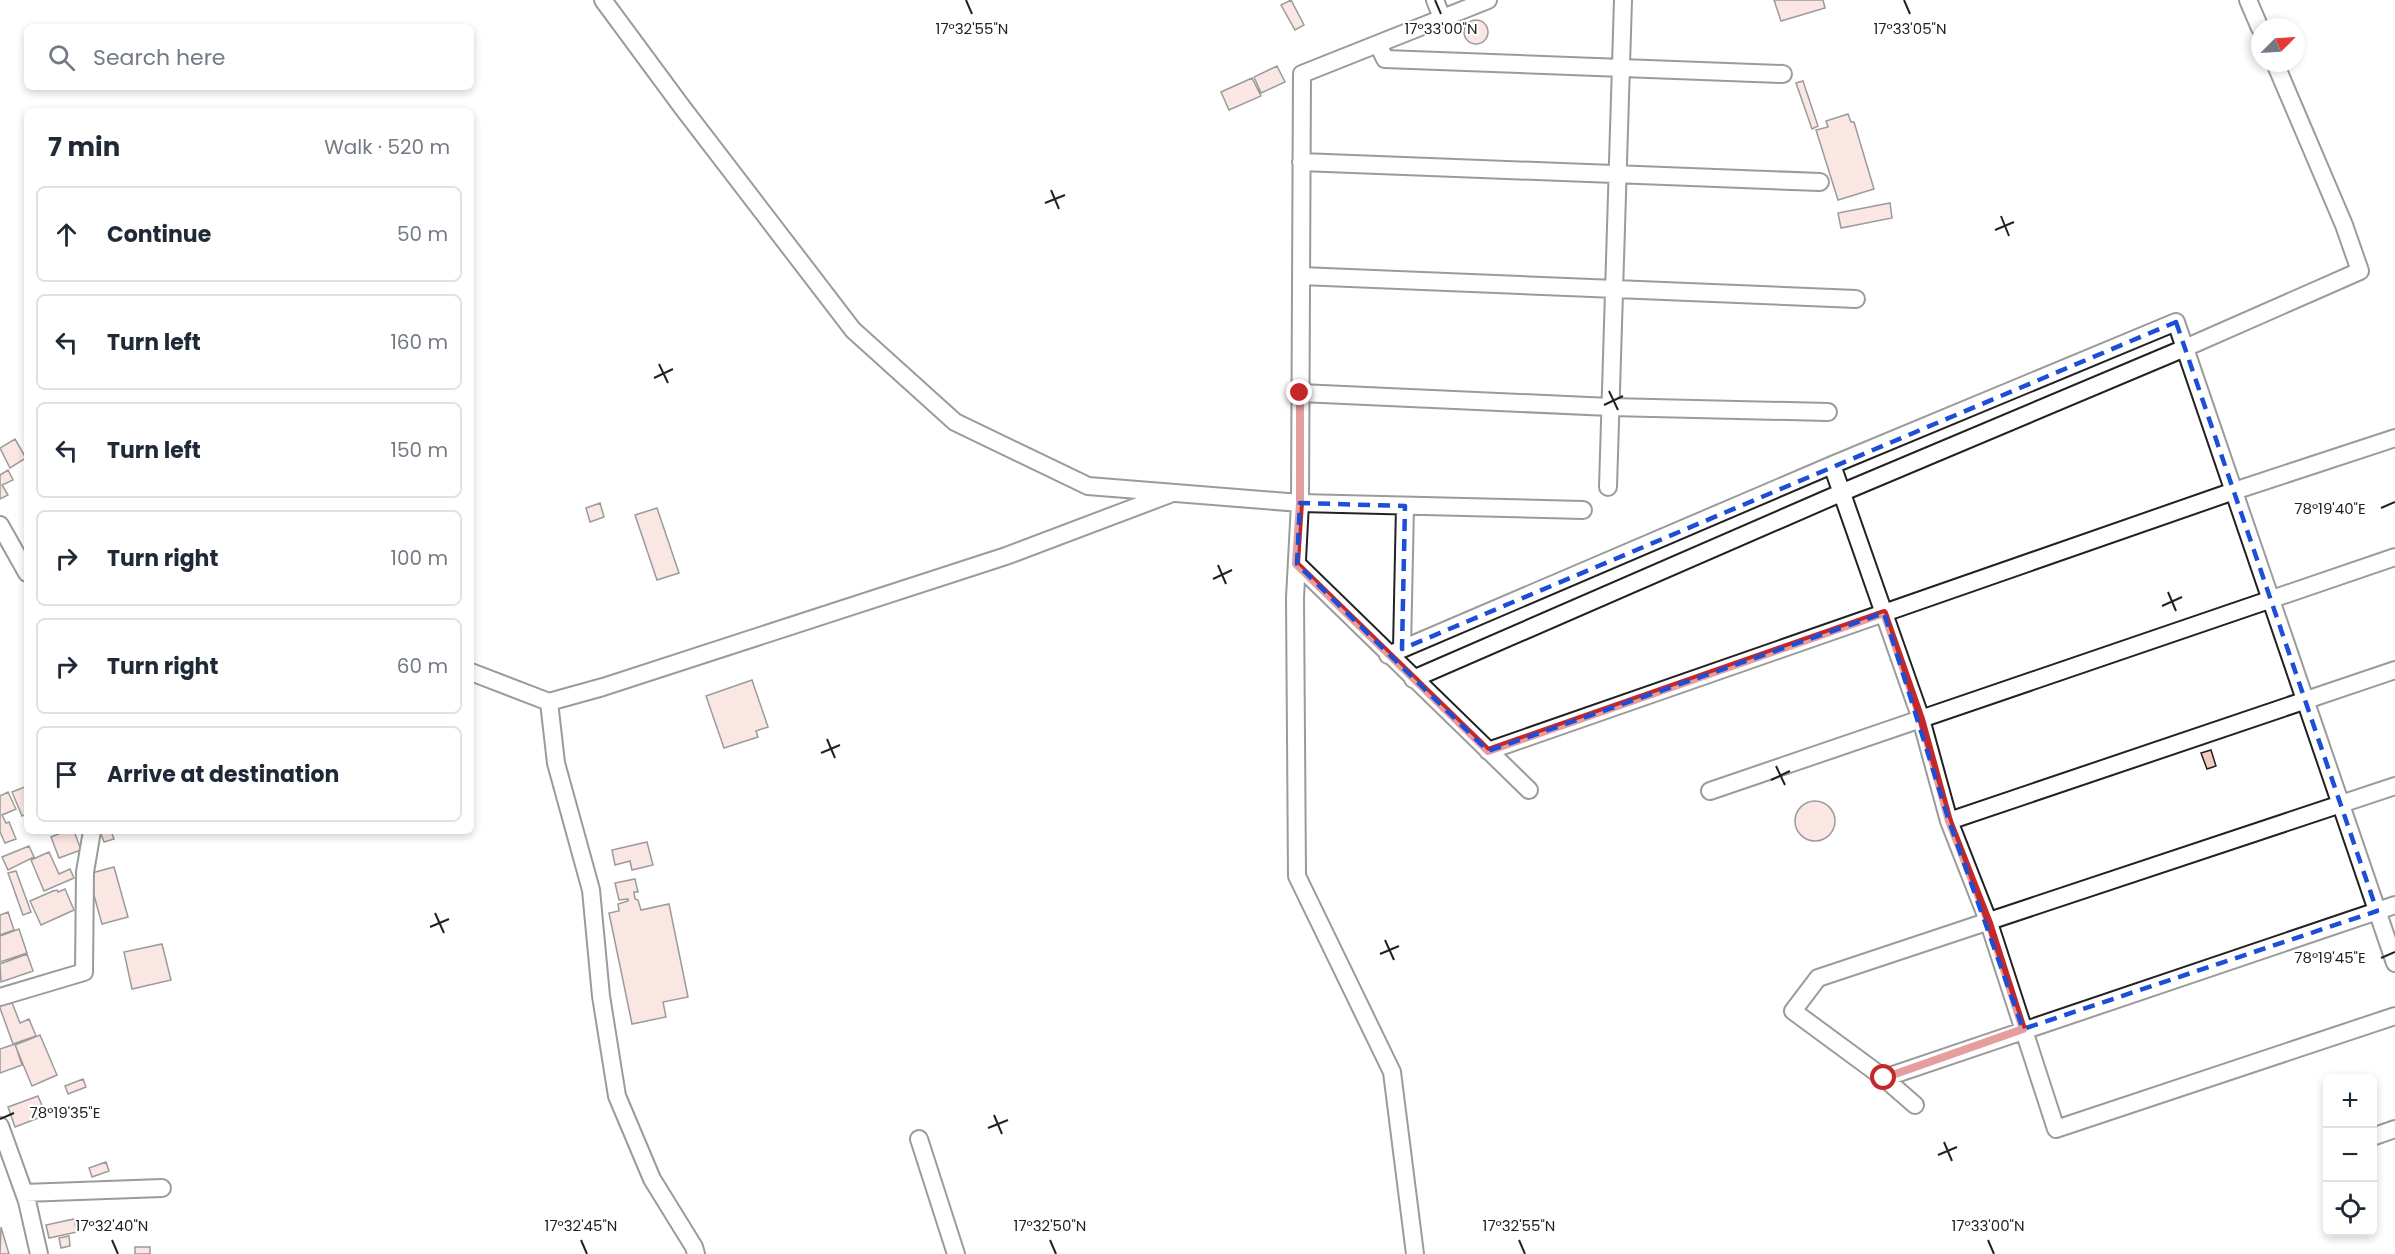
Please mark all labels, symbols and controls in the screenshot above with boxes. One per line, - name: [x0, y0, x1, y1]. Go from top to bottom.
- text: 17°32'55"N: [936, 18, 1008, 39]
- text: 17°33'00"N: [1405, 18, 1477, 39]
- text: 17°33'05"N: [1874, 18, 1946, 39]
- north arrow: [2251, 18, 2305, 72]
- search box: [24, 24, 474, 90]
- icon: search: [45, 41, 78, 74]
- text: Search here: [93, 42, 226, 73]
- text: 7 min: [48, 129, 120, 165]
- text: Walk · 520 m: [324, 133, 450, 161]
- icon: ahead: [50, 218, 83, 251]
- text: Continue: [107, 219, 211, 250]
- text: 50 m: [397, 220, 448, 248]
- icon: left: [50, 326, 83, 359]
- text: Turn left: [107, 327, 201, 358]
- text: 160 m: [390, 328, 448, 356]
- route end: [1286, 379, 1312, 405]
- icon: left: [50, 434, 83, 467]
- text: Turn left: [107, 435, 201, 466]
- text: 150 m: [391, 436, 448, 464]
- text: 78°19'40"E: [2294, 498, 2366, 519]
- icon: right: [50, 542, 83, 575]
- text: Turn right: [107, 543, 218, 574]
- text: 100 m: [391, 544, 448, 572]
- icon: right: [50, 650, 83, 683]
- text: Turn right: [107, 651, 218, 682]
- text: 60 m: [397, 652, 448, 680]
- icon: arrive: [50, 758, 83, 791]
- text: Arrive at destination: [107, 759, 339, 790]
- text: 78°19'45"E: [2294, 947, 2366, 968]
- route start: [1870, 1064, 1896, 1090]
- map controls: [2323, 1074, 2377, 1236]
- button: +: [2323, 1074, 2377, 1128]
- text: 78°19'35"E: [30, 1102, 100, 1123]
- button: −: [2323, 1128, 2377, 1182]
- button: locate: [2323, 1182, 2377, 1236]
- text: 17°32'40"N: [76, 1215, 148, 1236]
- text: 17°32'45"N: [545, 1215, 617, 1236]
- text: 17°32'50"N: [1014, 1215, 1086, 1236]
- text: 17°32'55"N: [1483, 1215, 1555, 1236]
- text: 17°33'00"N: [1952, 1215, 2024, 1236]

